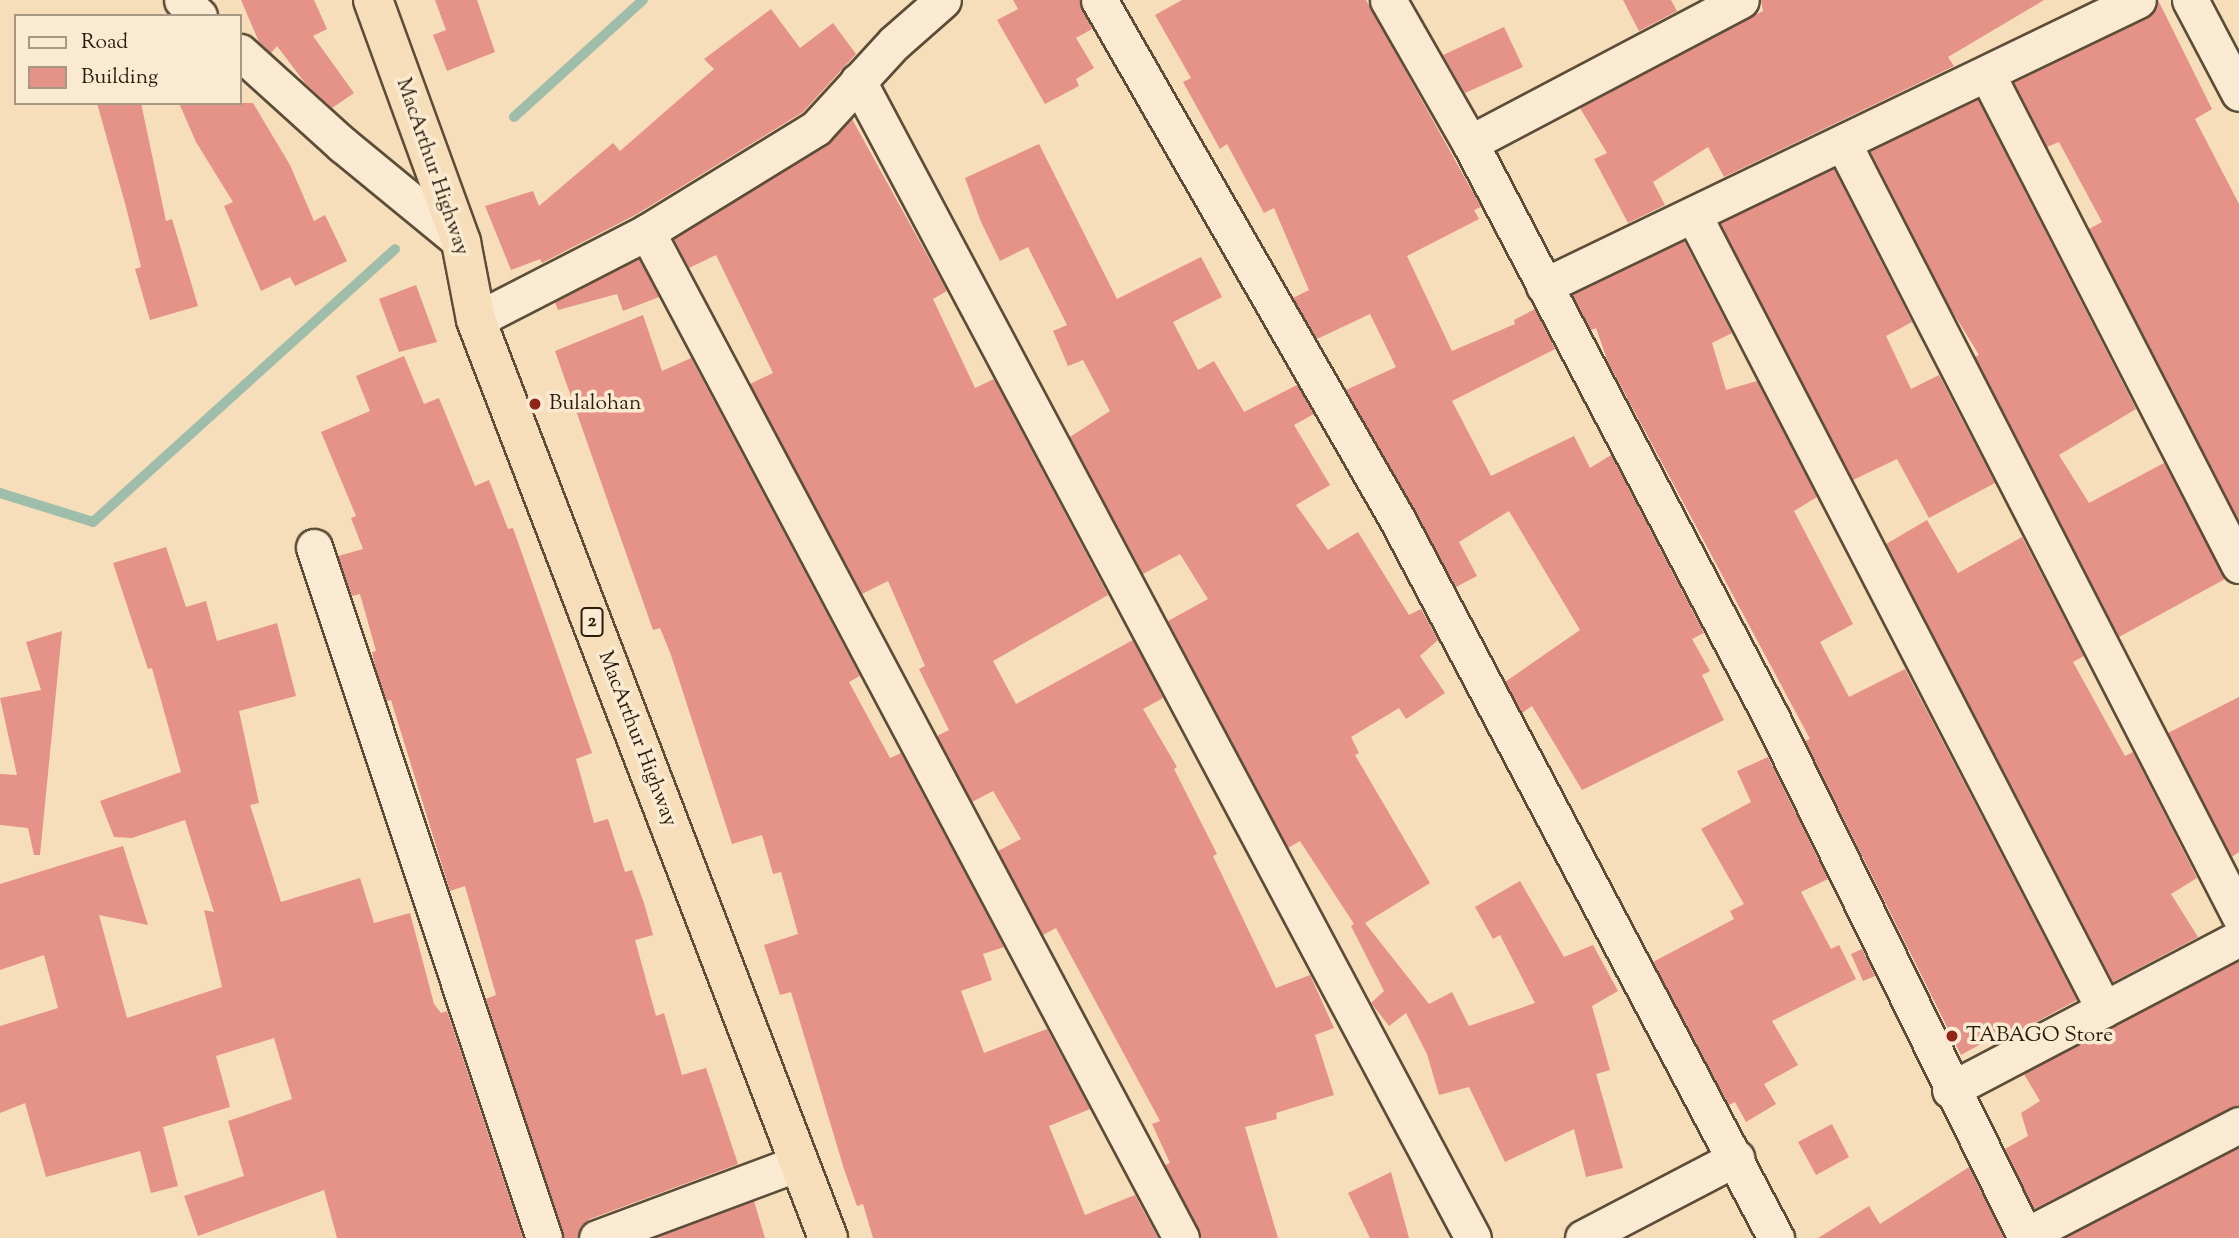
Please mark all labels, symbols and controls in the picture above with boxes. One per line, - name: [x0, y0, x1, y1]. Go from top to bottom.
- legend: [14, 14, 242, 105]
- text: Road: [81, 28, 128, 58]
- text: Building: [81, 63, 158, 93]
- street label: MacArthur Highway: [390, 75, 474, 259]
- place label: Bulalohan: [549, 391, 641, 417]
- marker: Bulalohan: [527, 396, 543, 412]
- road number: 2: [580, 607, 604, 638]
- street label: MacArthur Highway: [592, 648, 682, 830]
- place label: TABAGO Store: [1966, 1023, 2113, 1049]
- marker: TABAGO Store: [1944, 1028, 1960, 1044]

